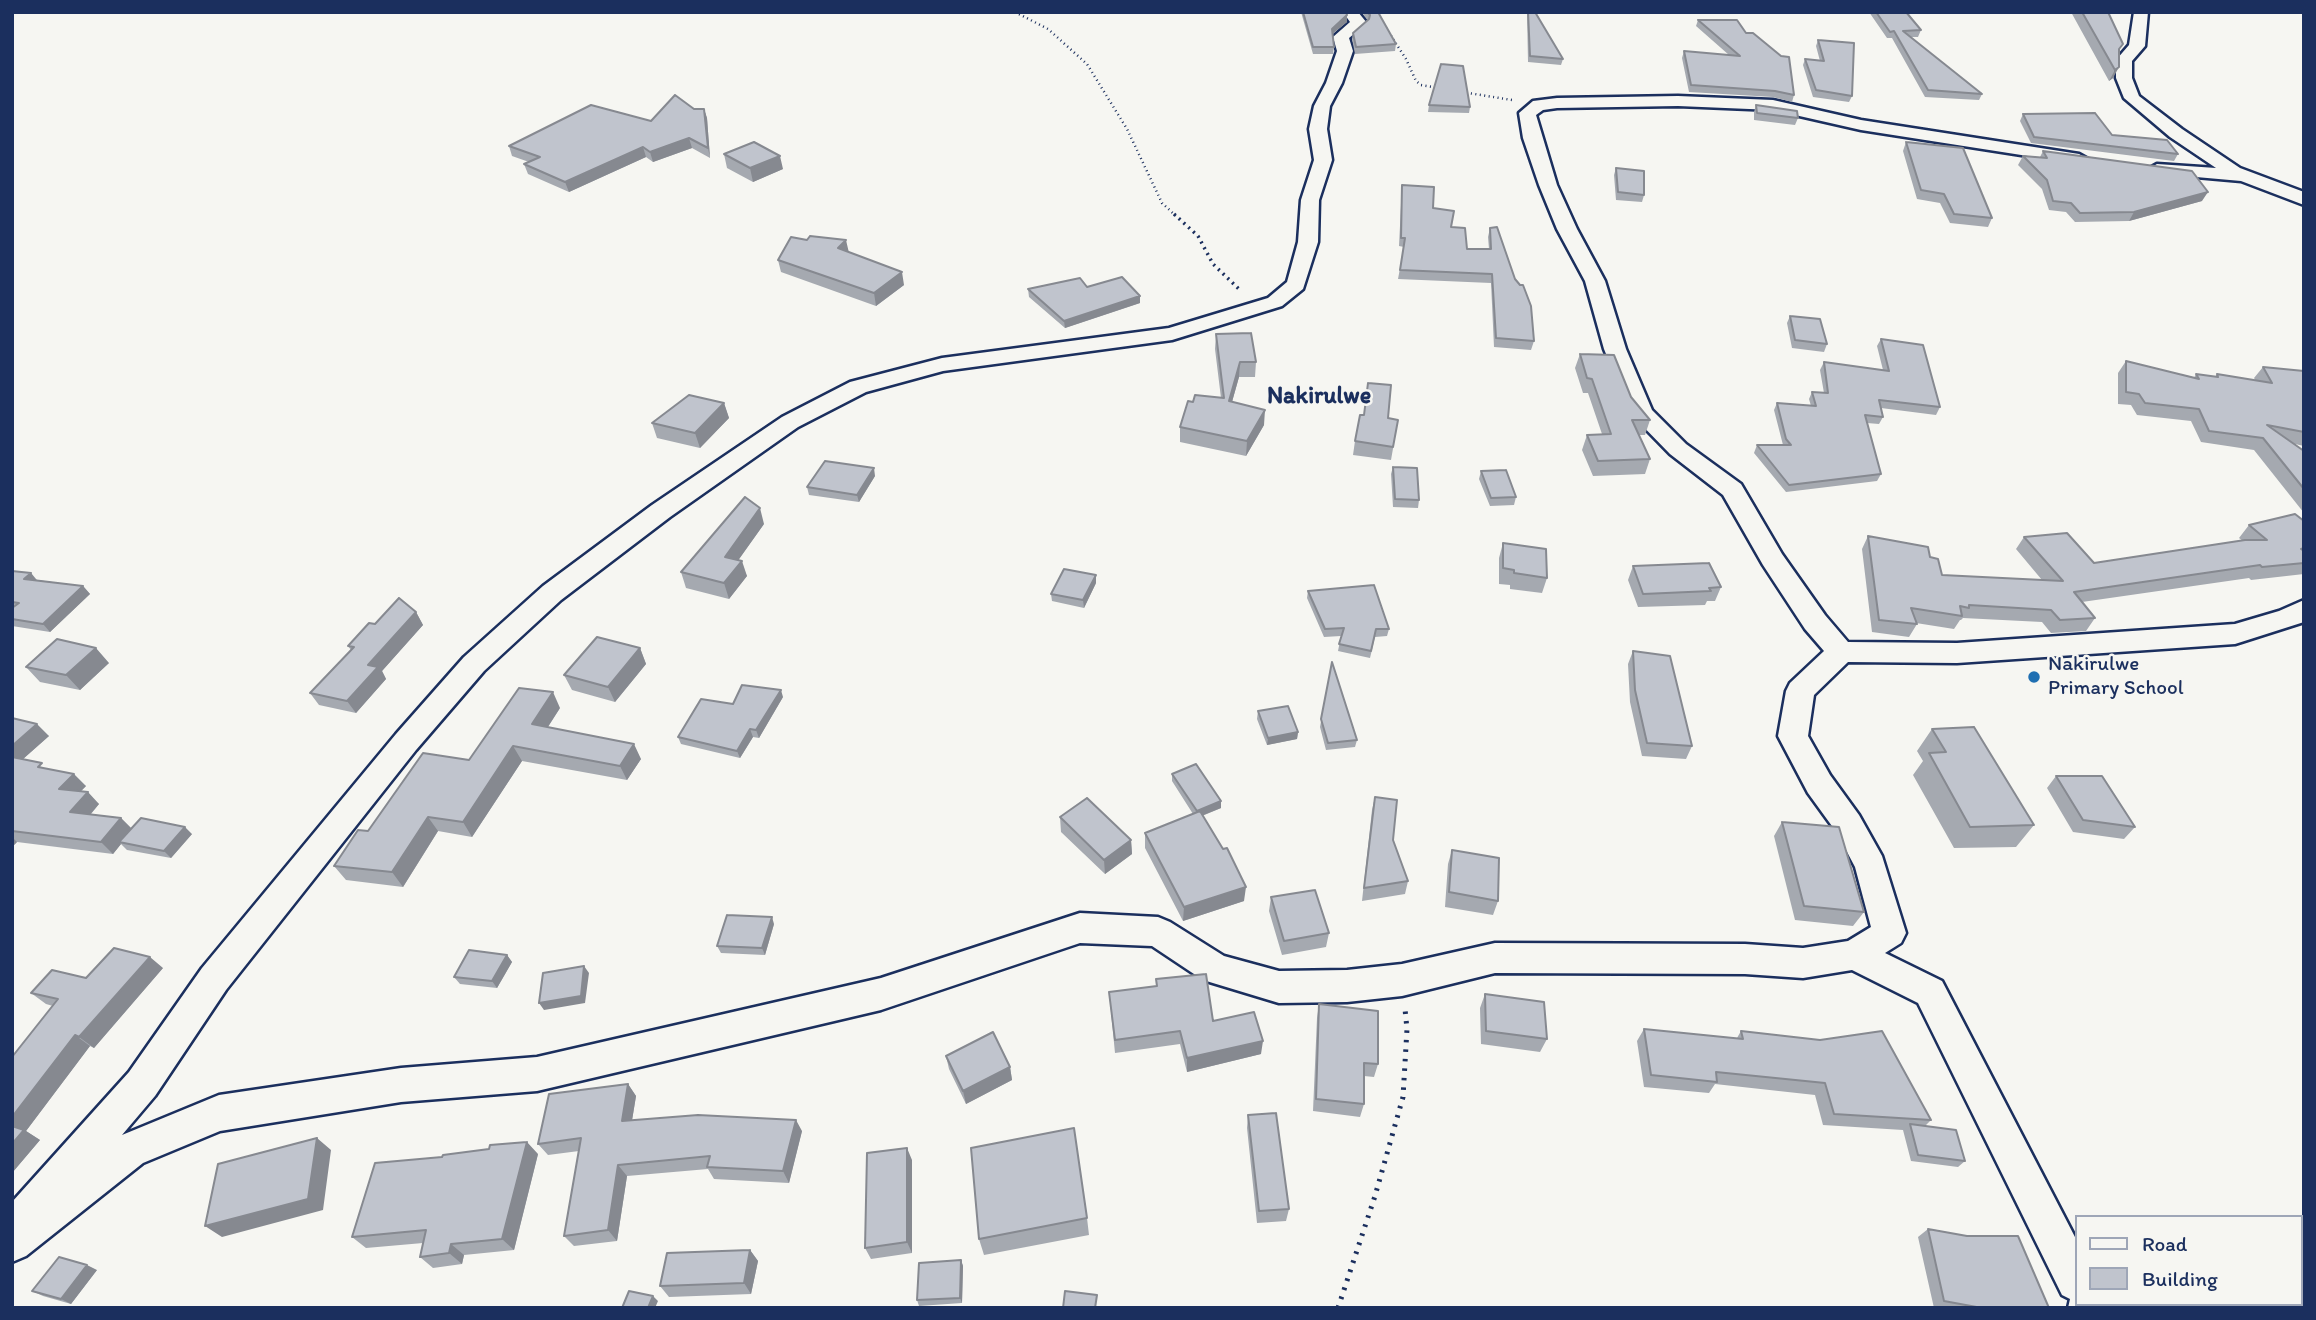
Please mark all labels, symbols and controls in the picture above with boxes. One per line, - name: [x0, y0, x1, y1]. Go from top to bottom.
- district label: Nakirulwe: [1267, 383, 1371, 411]
- place label: Nakirulwe Primary School: [2048, 652, 2184, 702]
- marker: Nakirulwe Primary School: [2026, 669, 2042, 685]
- legend: [2074, 1215, 2302, 1306]
- text: Road: [2142, 1231, 2187, 1256]
- text: Building: [2142, 1266, 2218, 1291]

